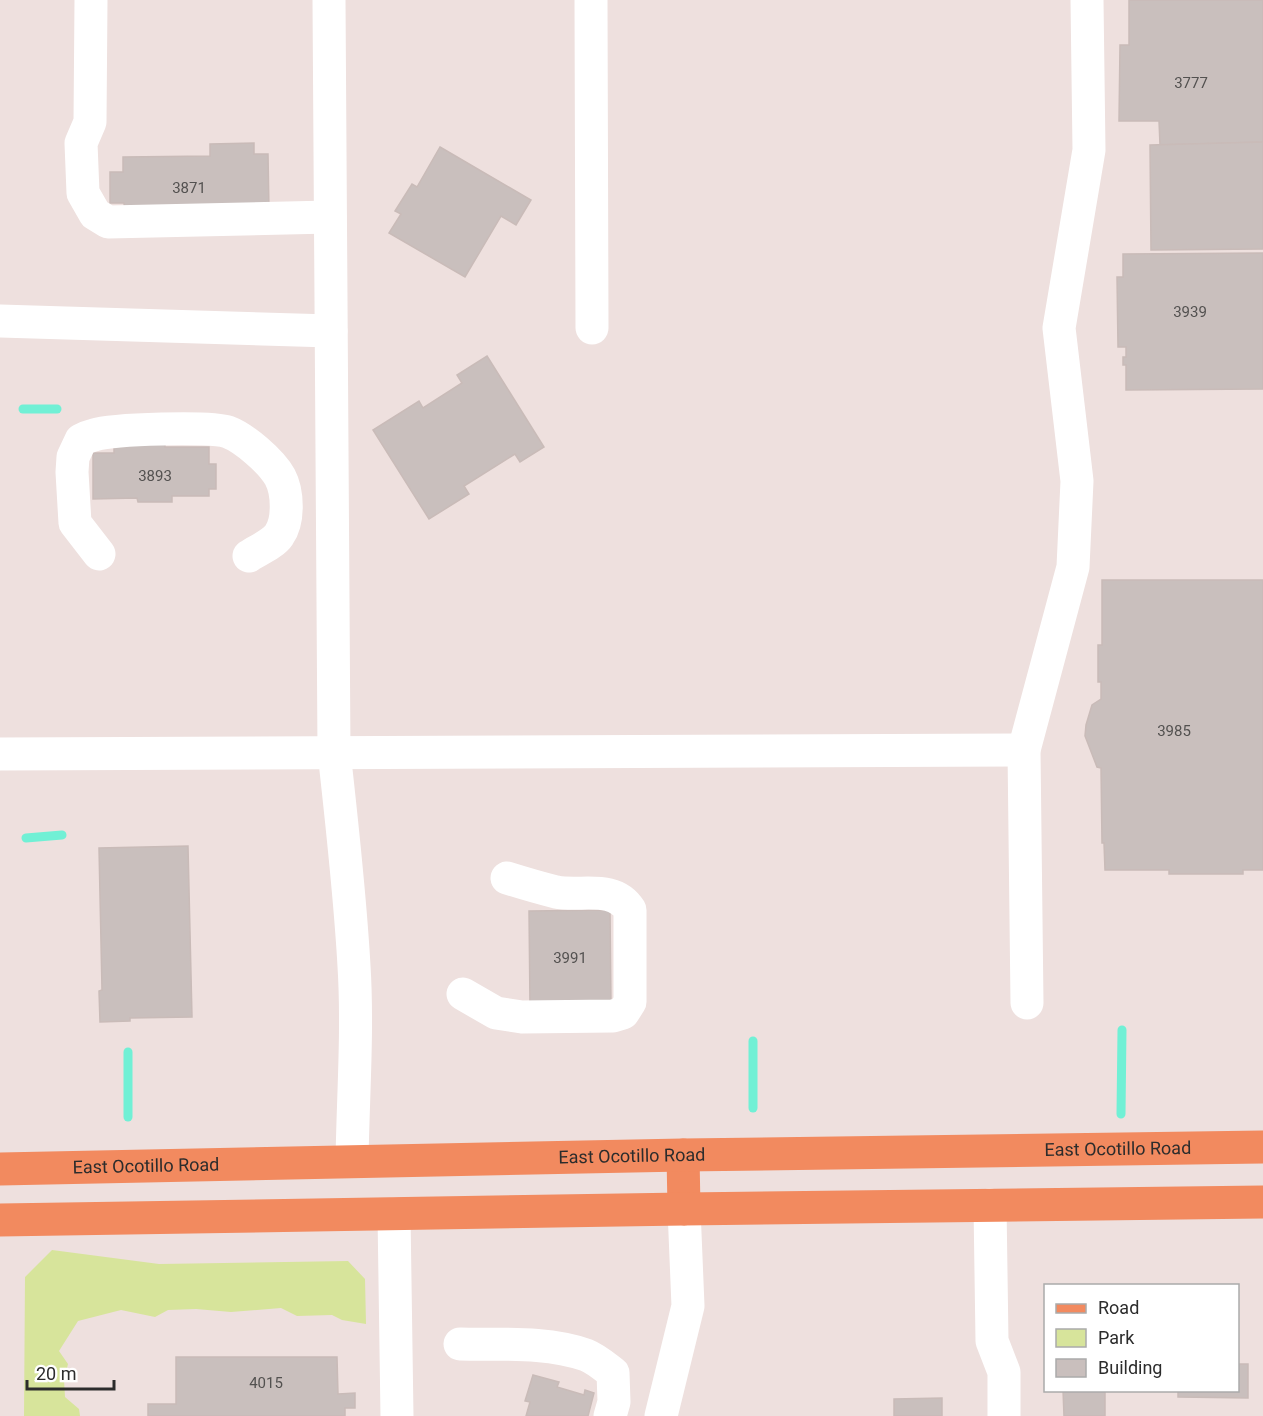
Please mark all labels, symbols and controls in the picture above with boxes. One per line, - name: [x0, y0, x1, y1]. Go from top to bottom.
- house number: 3777: [1174, 74, 1208, 92]
- house number: 3871: [172, 179, 206, 197]
- house number: 3939: [1173, 303, 1207, 321]
- house number: 3893: [138, 467, 172, 485]
- house number: 3985: [1157, 722, 1191, 740]
- house number: 3991: [553, 949, 587, 967]
- street label: East Ocotillo Road: [1044, 1137, 1191, 1160]
- street label: East Ocotillo Road: [558, 1144, 705, 1168]
- street label: East Ocotillo Road: [72, 1154, 220, 1178]
- legend: [1044, 1284, 1239, 1392]
- text: Road: [1098, 1297, 1139, 1318]
- text: Park: [1098, 1327, 1135, 1348]
- scale bar: [27, 1353, 114, 1391]
- text: Building: [1098, 1357, 1162, 1378]
- text: 20 m: [36, 1363, 76, 1384]
- house number: 4015: [249, 1374, 283, 1392]

